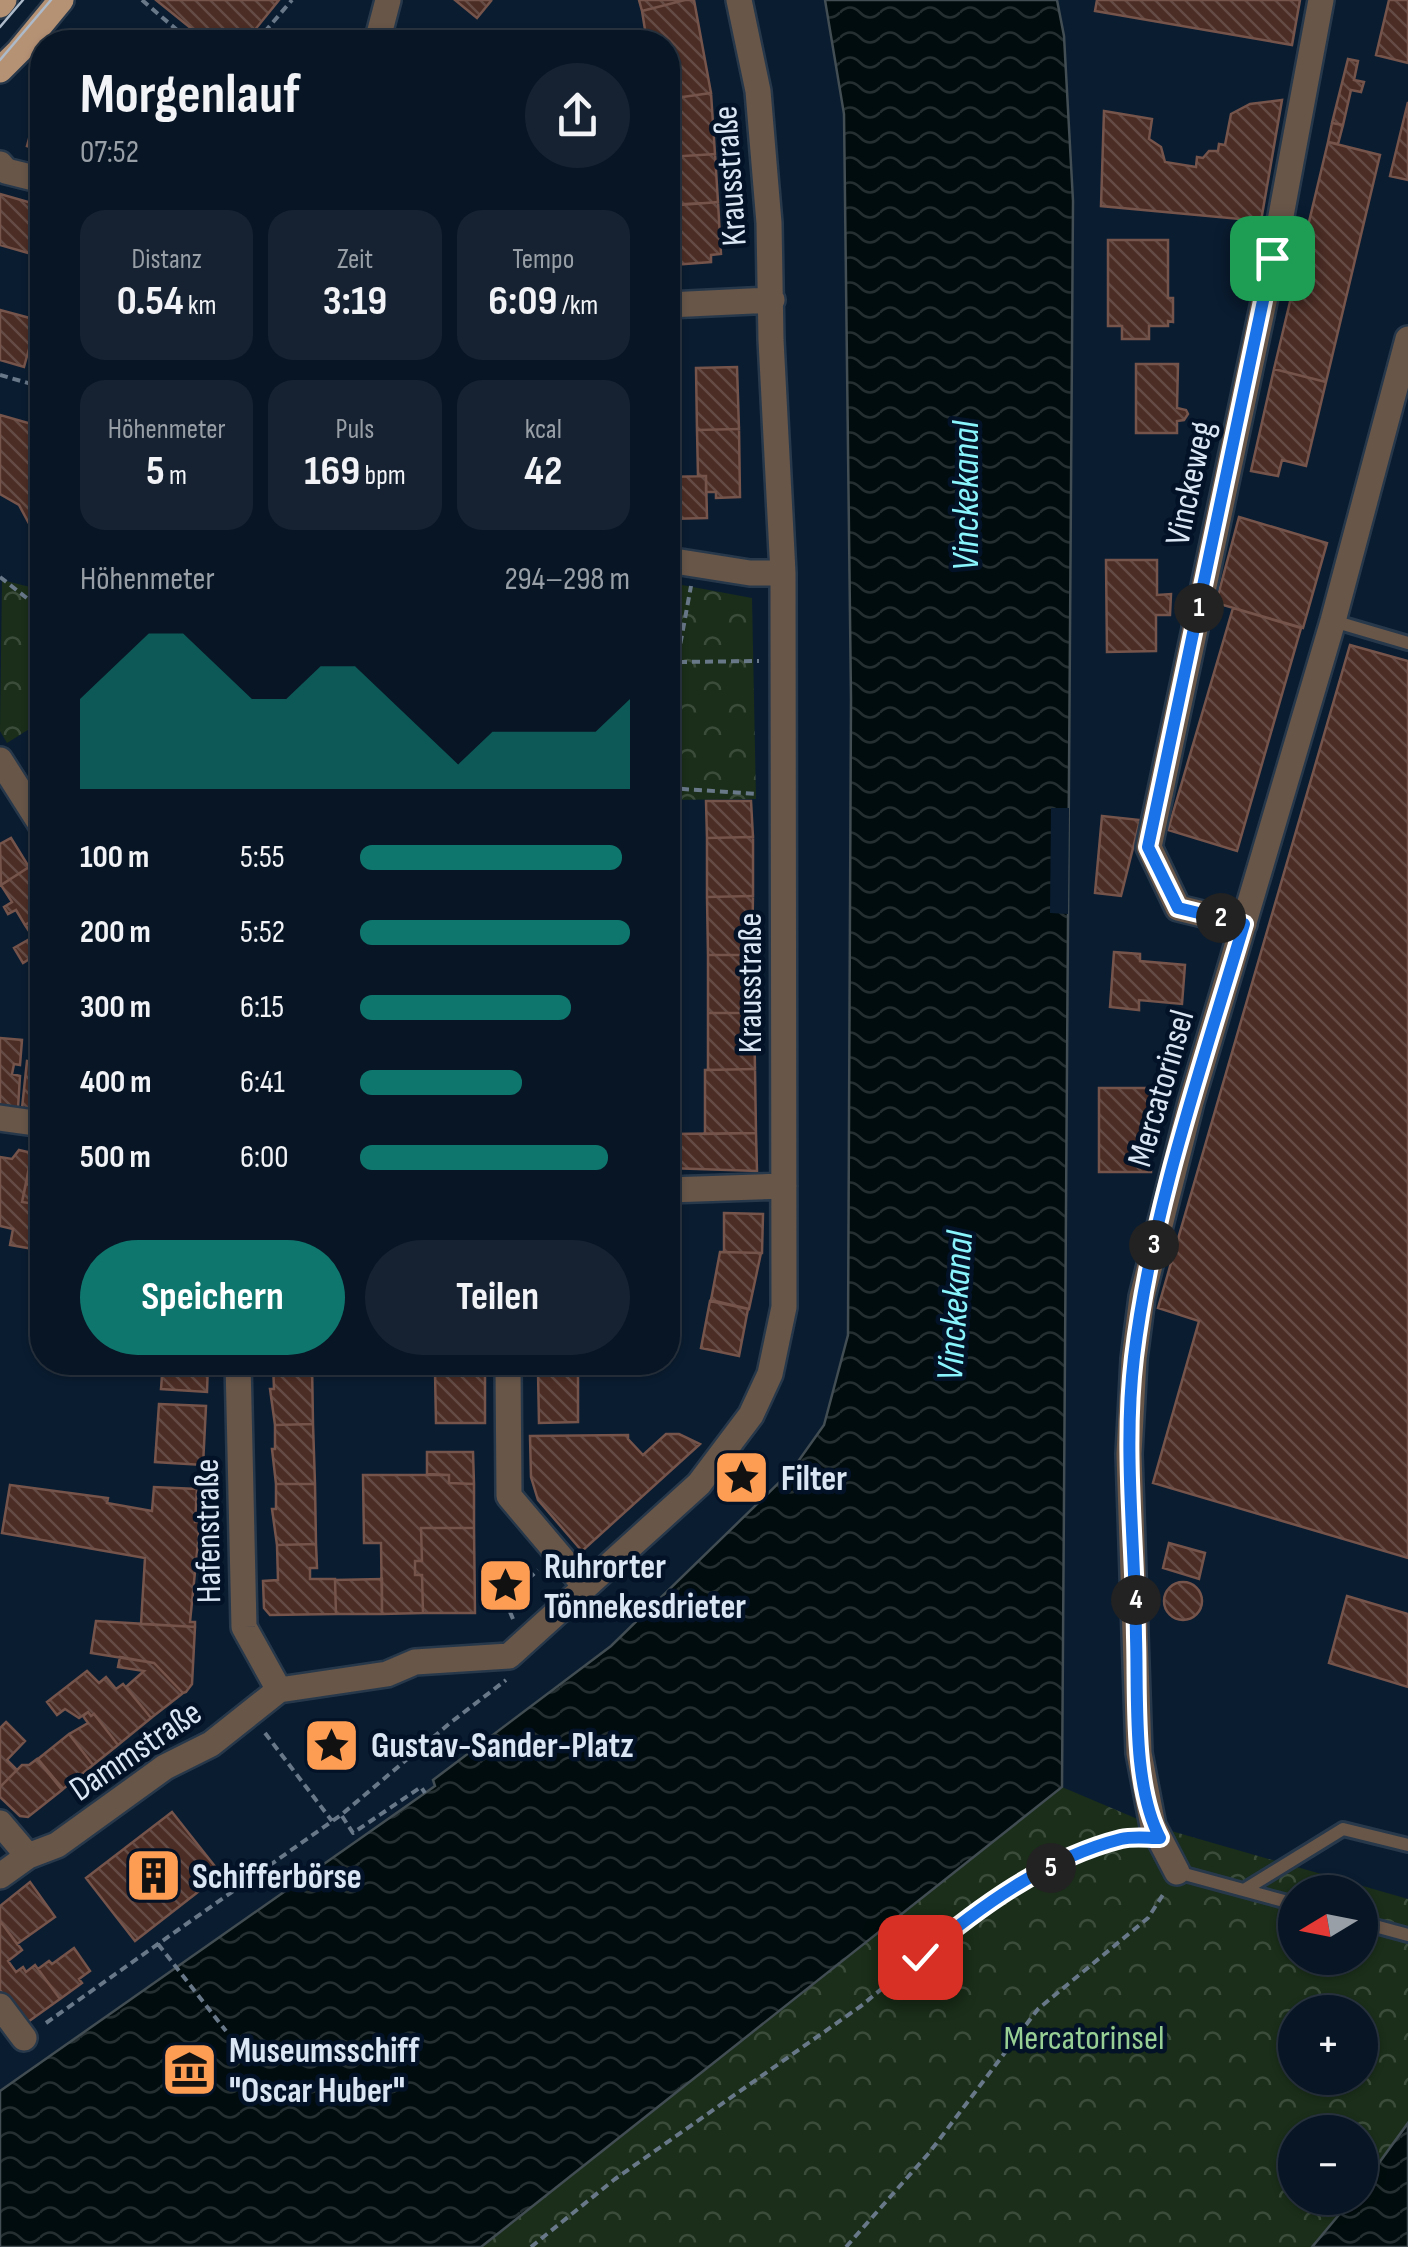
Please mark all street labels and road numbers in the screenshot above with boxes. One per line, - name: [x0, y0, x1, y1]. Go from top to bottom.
- street label: Krausstraße: [704, 104, 757, 247]
- street label: Vinckeweg: [1156, 417, 1225, 549]
- street label: Krausstraße: [729, 913, 772, 1053]
- street label: Mercatorinsel: [1119, 1005, 1204, 1172]
- street label: Hafenstraße: [186, 1458, 231, 1604]
- street label: Dammstraße: [61, 1691, 210, 1811]

